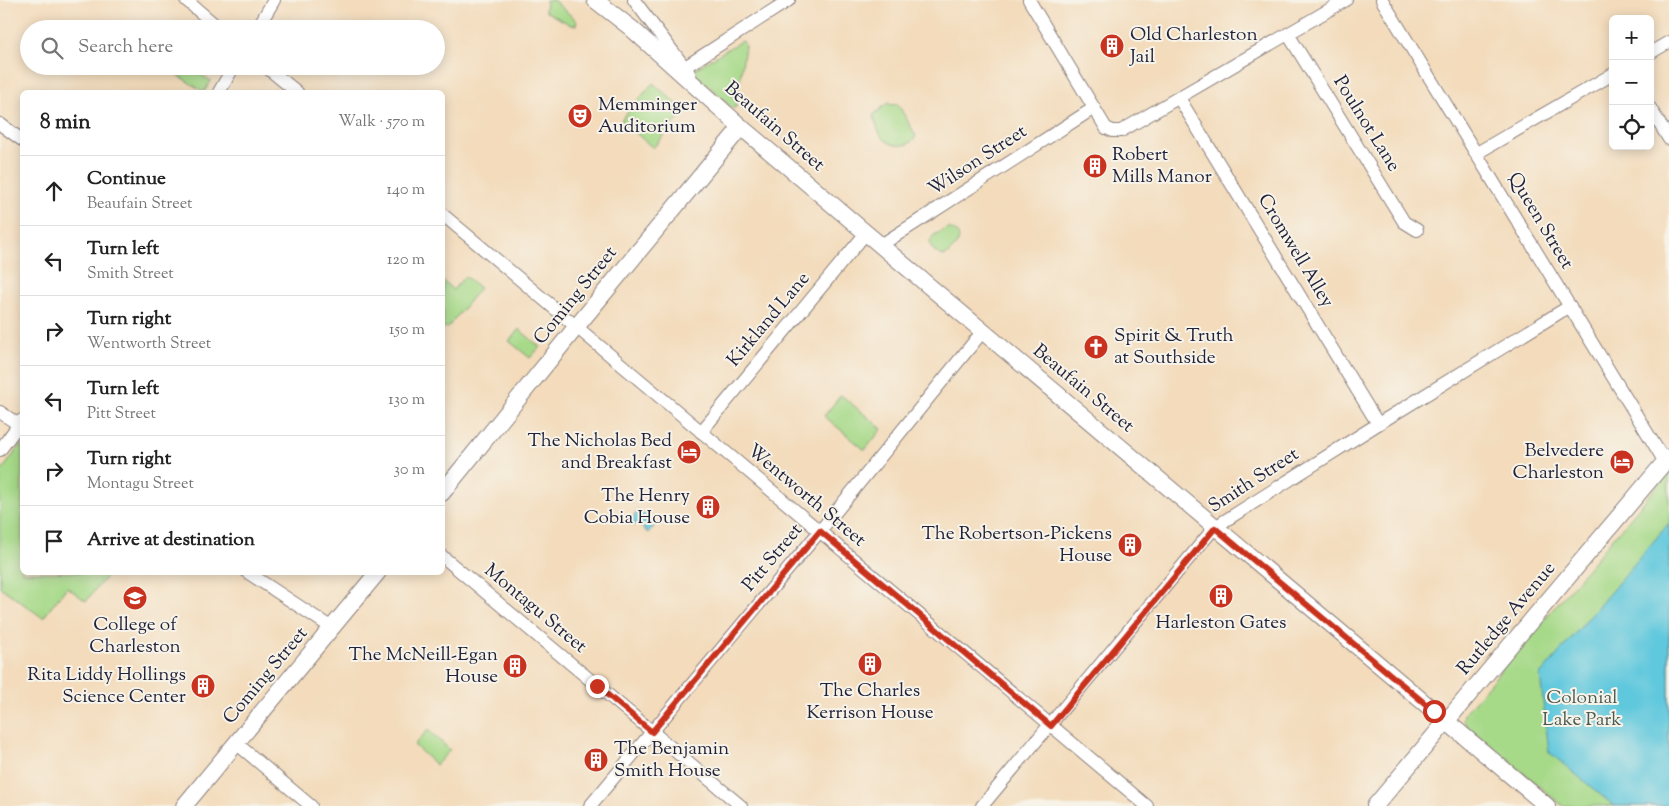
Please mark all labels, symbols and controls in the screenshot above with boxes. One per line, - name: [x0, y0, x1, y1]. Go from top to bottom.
- map controls: [1609, 15, 1654, 150]
- button: +: [1609, 15, 1654, 60]
- search box: [20, 20, 445, 75]
- place label: Old Charleston Jail: [1129, 22, 1258, 71]
- building icon: Old Charleston Jail: [1099, 33, 1125, 59]
- icon: search: [38, 34, 66, 62]
- text: Search here: [78, 34, 173, 61]
- button: −: [1609, 60, 1654, 105]
- street label: Poulnot Lane: [1326, 71, 1406, 177]
- street label: Beaufain Street: [718, 76, 831, 179]
- place label: Memminger Auditorium: [598, 92, 697, 141]
- theatre icon: Memminger Auditorium: [567, 103, 593, 129]
- button: locate: [1609, 105, 1654, 150]
- text: 8 min: [40, 108, 91, 138]
- text: Walk · 570 m: [338, 111, 425, 134]
- street label: Wilson Street: [923, 119, 1033, 203]
- place label: Robert Mills Manor: [1112, 142, 1212, 191]
- building icon: Robert Mills Manor: [1082, 153, 1108, 179]
- text: Continue: [87, 166, 166, 193]
- street label: Queen Street: [1500, 167, 1580, 275]
- icon: ahead: [40, 177, 68, 205]
- text: 140 m: [387, 179, 425, 202]
- street label: Cromwell Alley: [1250, 189, 1340, 314]
- text: Beaufain Street: [87, 193, 193, 216]
- text: Turn left: [87, 236, 159, 263]
- street label: Coming Street: [528, 241, 624, 351]
- icon: left: [40, 247, 68, 275]
- text: 120 m: [387, 249, 425, 272]
- text: Smith Street: [87, 263, 174, 286]
- street label: Kirkland Lane: [721, 267, 817, 373]
- text: Turn right: [87, 306, 171, 333]
- icon: right: [40, 317, 68, 345]
- text: 150 m: [389, 319, 425, 342]
- place label: Spirit & Truth at Southside: [1114, 323, 1234, 372]
- text: Wentworth Street: [87, 333, 211, 356]
- church icon: Spirit & Truth at Southside: [1083, 334, 1109, 360]
- street label: Beaufain Street: [1026, 338, 1140, 440]
- text: Turn left: [87, 376, 159, 403]
- icon: left: [40, 387, 68, 415]
- text: 130 m: [388, 389, 425, 412]
- text: Pitt Street: [87, 403, 156, 426]
- place label: The Nicholas Bed and Breakfast: [528, 428, 672, 477]
- street label: Wentworth Street: [741, 438, 872, 554]
- place label: Belvedere Charleston: [1512, 438, 1604, 487]
- hotel icon: The Nicholas Bed and Breakfast: [676, 439, 702, 465]
- street label: Smith Street: [1203, 441, 1305, 520]
- text: Turn right: [87, 446, 171, 473]
- hotel icon: Belvedere Charleston: [1609, 449, 1635, 475]
- icon: right: [40, 457, 68, 485]
- text: 30 m: [394, 459, 425, 482]
- text: Montagu Street: [87, 473, 194, 496]
- place label: The Henry Cobia House: [584, 483, 691, 532]
- building icon: The Henry Cobia House: [695, 494, 721, 520]
- street label: Pitt Street: [736, 518, 810, 598]
- place label: The Robertson-Pickens House: [921, 521, 1112, 570]
- icon: arrive: [40, 527, 68, 555]
- text: Arrive at destination: [87, 527, 255, 554]
- building icon: The Robertson-Pickens House: [1117, 532, 1143, 558]
- street label: Rutledge Avenue: [1451, 556, 1563, 682]
- street label: Montagu Street: [478, 558, 593, 660]
- building icon: Harleston Gates: [1208, 583, 1234, 609]
- school or university icon: College of Charleston: [122, 585, 148, 611]
- place label: Harleston Gates: [1155, 610, 1287, 637]
- place label: College of Charleston: [89, 612, 181, 661]
- street label: Coming Street: [217, 621, 315, 731]
- place label: The McNeill-Egan House: [349, 642, 498, 691]
- building icon: The Charles Kerrison House: [857, 651, 883, 677]
- building icon: The McNeill-Egan House: [502, 653, 528, 679]
- place label: Rita Liddy Hollings Science Center: [27, 662, 186, 711]
- building icon: Rita Liddy Hollings Science Center: [190, 673, 216, 699]
- route end: [586, 675, 609, 698]
- place label: The Charles Kerrison House: [806, 678, 934, 727]
- park label: Colonial Lake Park: [1542, 685, 1622, 734]
- route start: [1423, 700, 1446, 723]
- place label: The Benjamin Smith House: [614, 736, 729, 785]
- building icon: The Benjamin Smith House: [583, 747, 609, 773]

